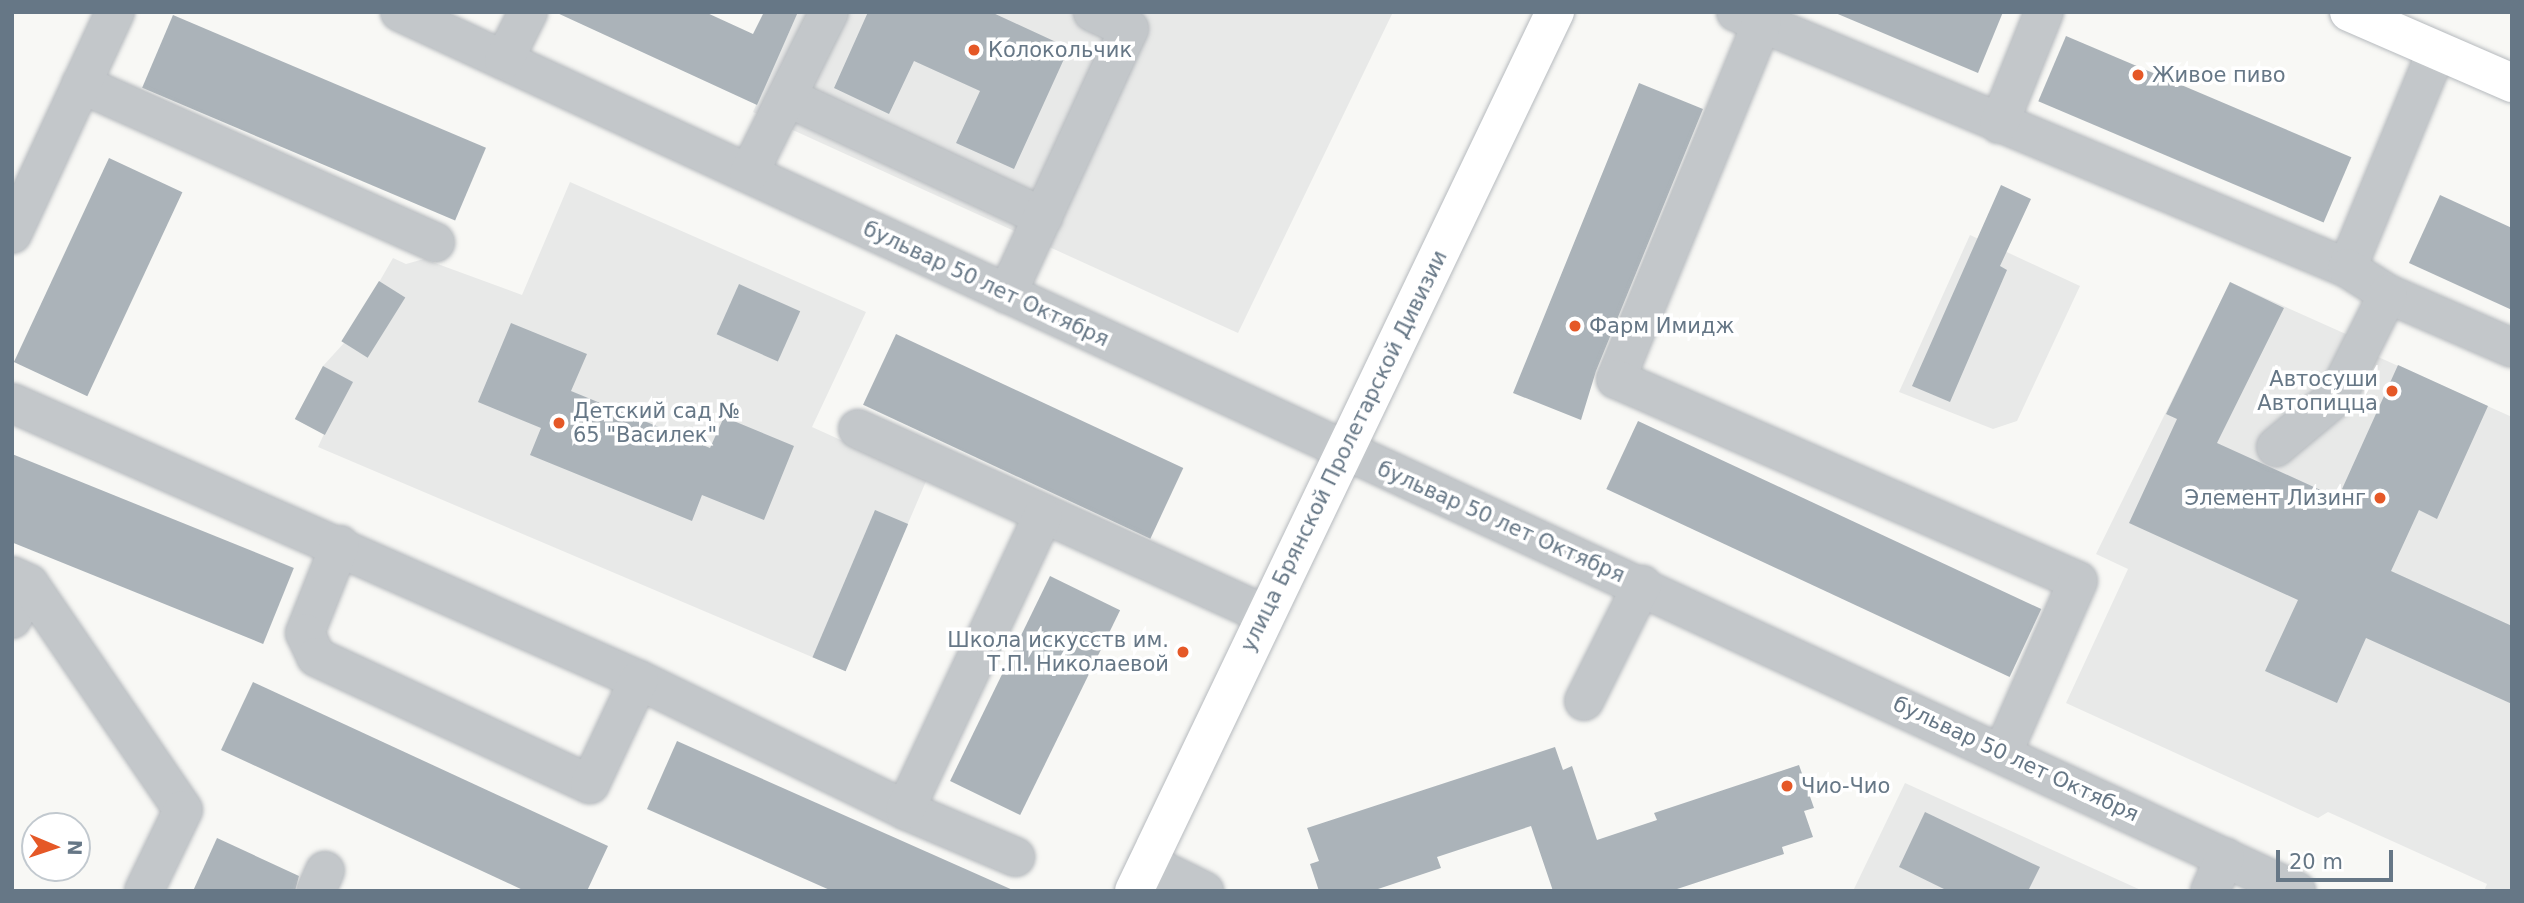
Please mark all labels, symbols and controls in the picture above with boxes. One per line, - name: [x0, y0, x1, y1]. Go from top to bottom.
- place label: Колокольчик: [988, 37, 1132, 63]
- marker: Колокольчик: [966, 42, 982, 58]
- place label: Живое пиво: [2152, 62, 2286, 88]
- marker: Живое пиво: [2130, 67, 2146, 83]
- street label: бульвар 50 лет Октября: [859, 216, 1113, 352]
- street label: улица Брянской Пролетарской Дивизии: [1235, 246, 1453, 656]
- place label: Фарм Имидж: [1589, 313, 1734, 339]
- marker: Фарм Имидж: [1567, 318, 1583, 334]
- place label: Автосуши Автопицца: [2257, 366, 2378, 416]
- marker: Автосуши Автопицца: [2384, 383, 2400, 399]
- place label: Детский сад № 65 "Василек": [573, 398, 740, 448]
- marker: Детский сад № 65 "Василек": [551, 415, 567, 431]
- street label: бульвар 50 лет Октября: [1373, 456, 1629, 588]
- place label: Элемент Лизинг: [2185, 485, 2366, 511]
- marker: Элемент Лизинг: [2372, 490, 2388, 506]
- place label: Школа искусств им. Т.П. Николаевой: [947, 627, 1169, 677]
- marker: Школа искусств им. Т.П. Николаевой: [1175, 644, 1191, 660]
- street label: бульвар 50 лет Октября: [1889, 691, 2143, 827]
- place label: Чио-Чио: [1801, 773, 1890, 799]
- marker: Чио-Чио: [1779, 778, 1795, 794]
- north arrow: [21, 812, 91, 882]
- scale bar: [2279, 836, 2396, 880]
- text: N: [64, 839, 86, 856]
- text: 20 m: [2289, 850, 2343, 874]

